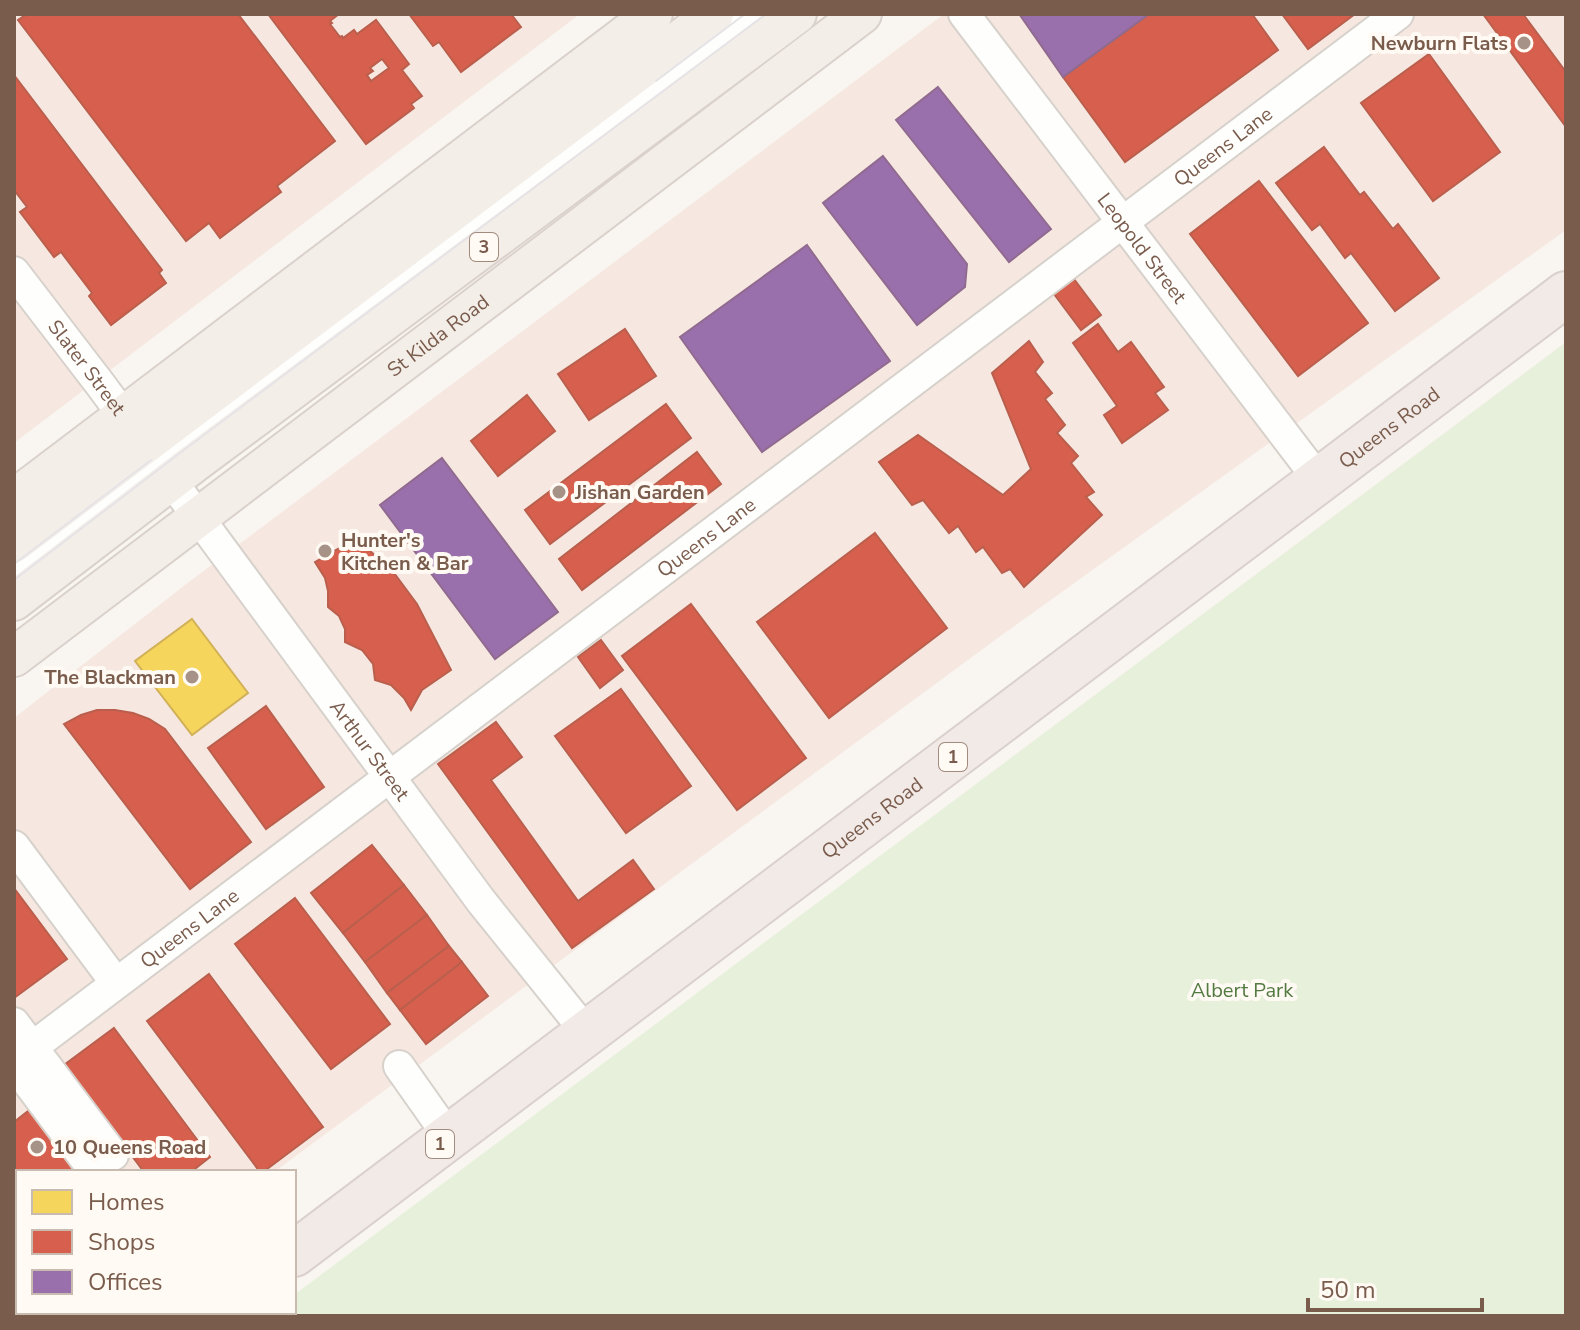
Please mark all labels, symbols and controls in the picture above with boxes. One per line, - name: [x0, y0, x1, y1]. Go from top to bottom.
- place label: Newburn Flats: [1371, 30, 1508, 57]
- marker: Newburn Flats: [1515, 34, 1533, 52]
- street label: Queens Lane: [1168, 100, 1278, 193]
- street label: Leopold Street: [1091, 187, 1194, 310]
- road number: 3: [470, 233, 498, 261]
- street label: St Kilda Road: [381, 288, 494, 383]
- street label: Slater Street: [42, 314, 132, 421]
- street label: Queens Road: [1333, 380, 1445, 475]
- place label: Jishan Garden: [574, 479, 705, 506]
- marker: Jishan Garden: [550, 483, 568, 501]
- street label: Queens Lane: [651, 491, 761, 584]
- place label: Hunter's Kitchen & Bar: [341, 527, 469, 577]
- marker: Hunter's Kitchen & Bar: [316, 542, 334, 560]
- place label: The Blackman: [44, 664, 176, 691]
- marker: The Blackman: [183, 668, 201, 686]
- street label: Arthur Street: [324, 694, 417, 807]
- road number: 1: [939, 743, 967, 771]
- street label: Queens Road: [816, 771, 928, 865]
- street label: Queens Lane: [134, 882, 244, 974]
- park label: Albert Park: [1191, 977, 1294, 1004]
- road number: 1: [426, 1130, 454, 1158]
- place label: 10 Queens Road: [53, 1134, 206, 1161]
- marker: 10 Queens Road: [28, 1138, 46, 1156]
- legend: [16, 1170, 296, 1314]
- text: Homes: [88, 1186, 164, 1218]
- text: Shops: [88, 1226, 155, 1258]
- scale bar: [1308, 1262, 1482, 1312]
- text: Offices: [88, 1266, 163, 1298]
- text: 50 m: [1320, 1274, 1376, 1306]

